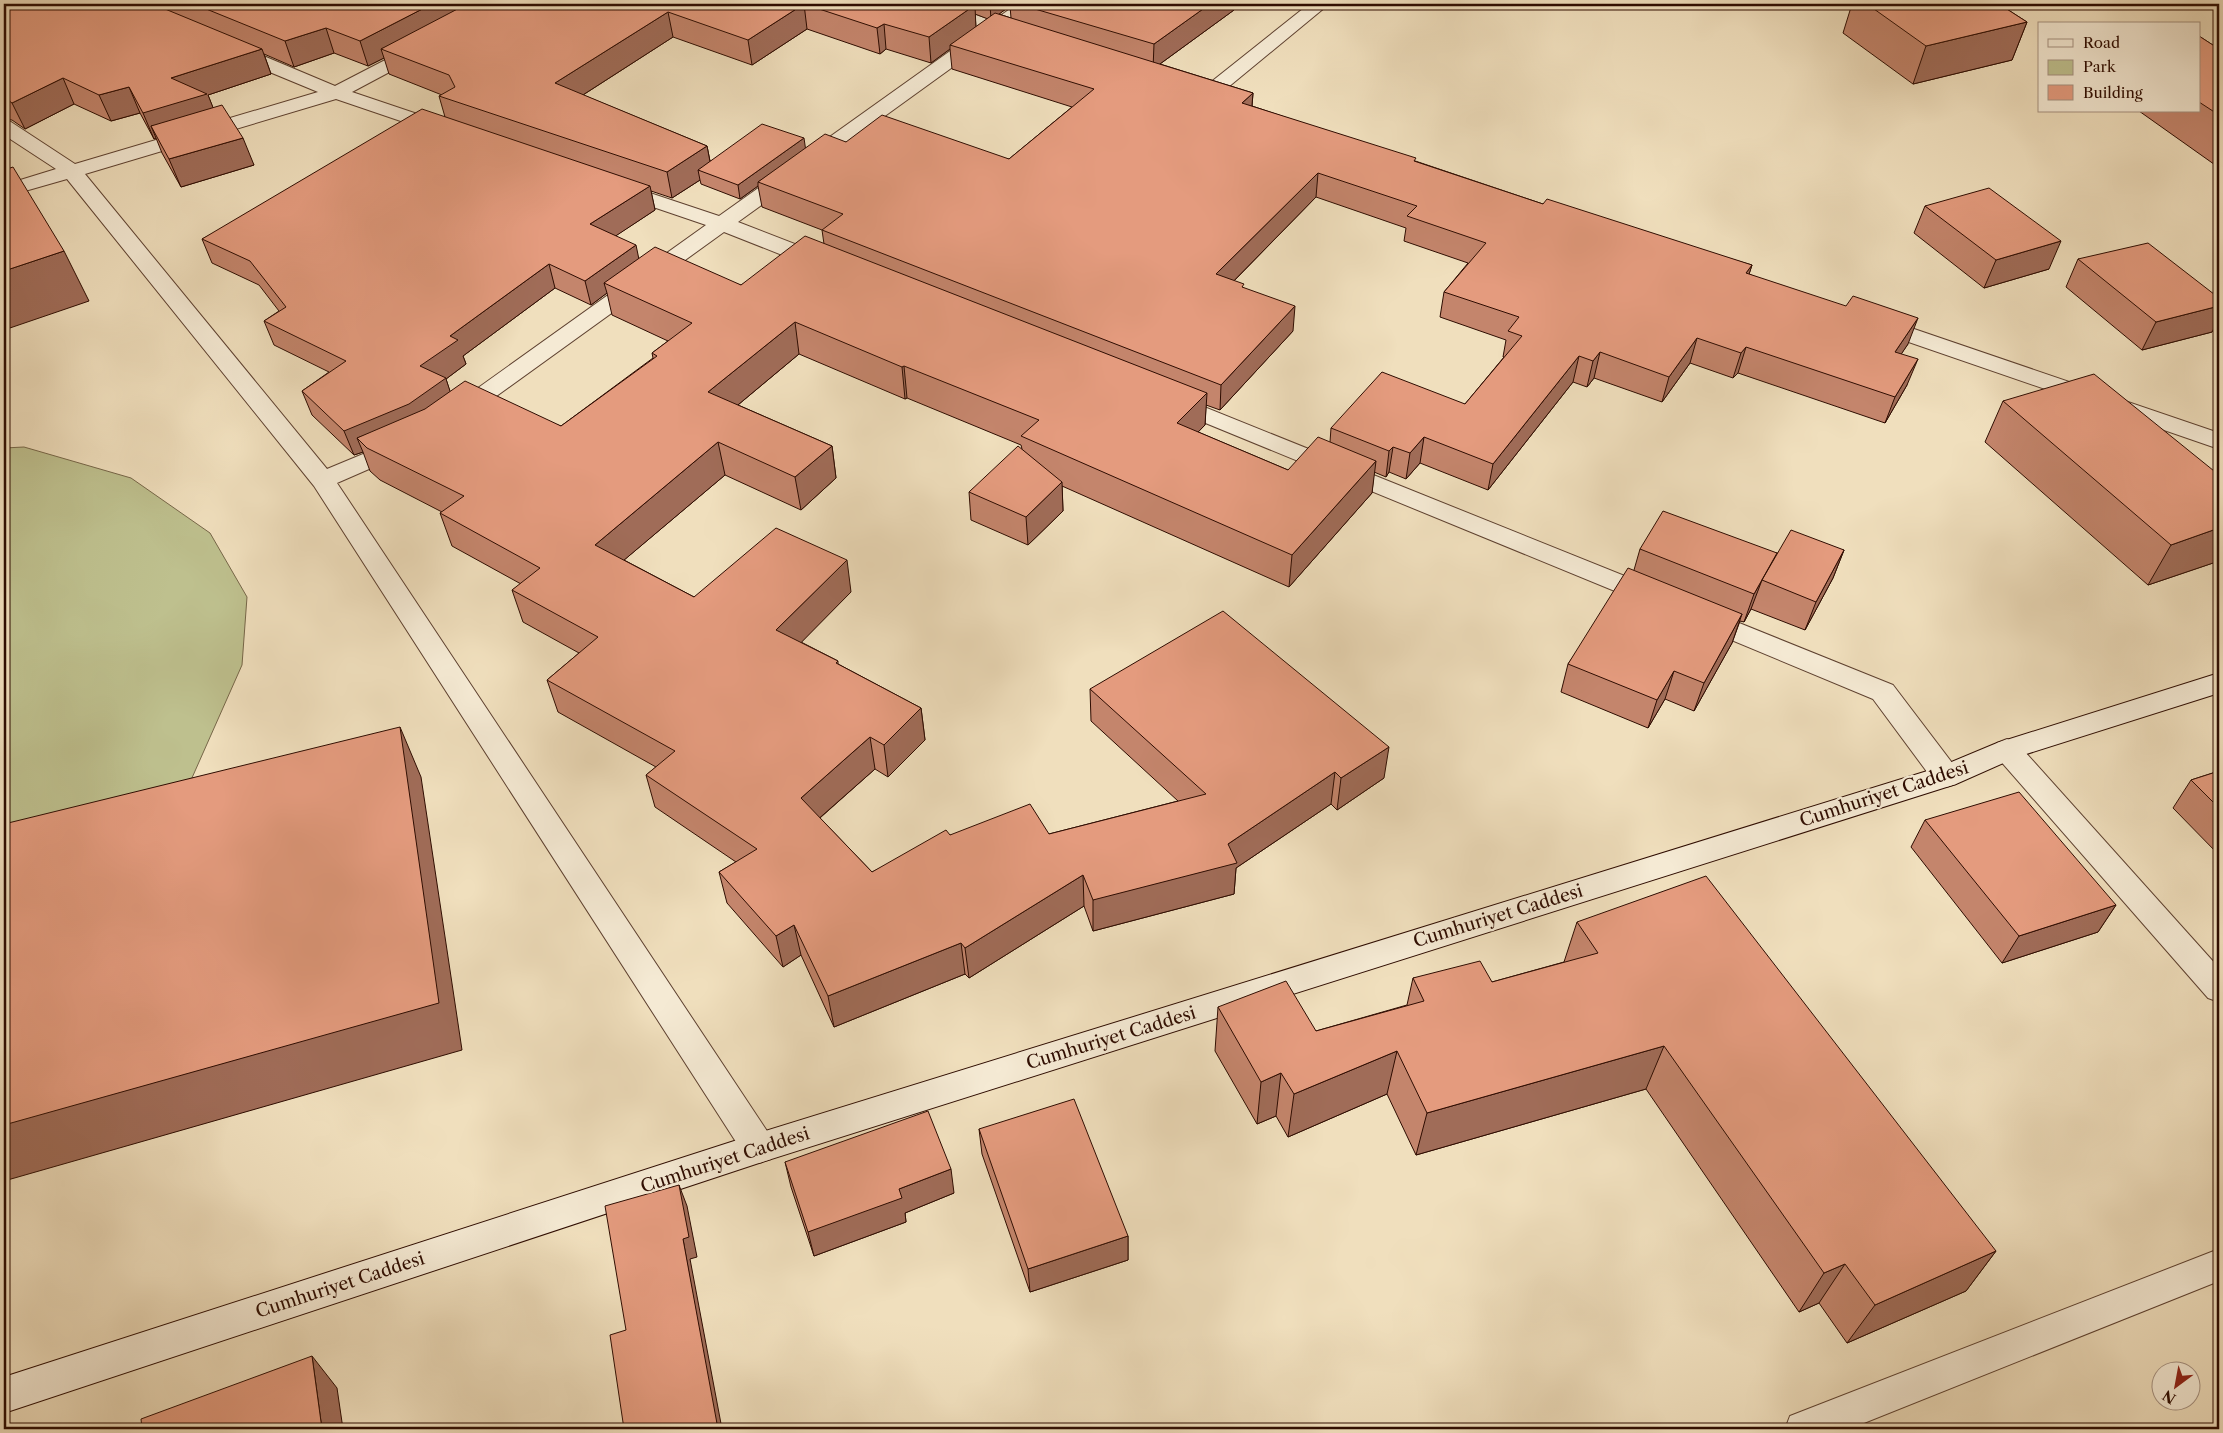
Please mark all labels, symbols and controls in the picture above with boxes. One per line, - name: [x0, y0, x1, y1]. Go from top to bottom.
- legend: [2038, 22, 2200, 112]
- text: Road: [2083, 33, 2120, 52]
- text: Park: [2083, 57, 2117, 76]
- text: Building: [2083, 83, 2143, 102]
- street label: Cumhuriyet Caddesi: [1797, 756, 1972, 832]
- street label: Cumhuriyet Caddesi: [1410, 880, 1586, 952]
- street label: Cumhuriyet Caddesi: [1023, 1002, 1199, 1074]
- street label: Cumhuriyet Caddesi: [638, 1122, 813, 1198]
- street label: Cumhuriyet Caddesi: [253, 1247, 428, 1323]
- north arrow: [2150, 1360, 2200, 1410]
- text: N: [2159, 1386, 2179, 1408]

